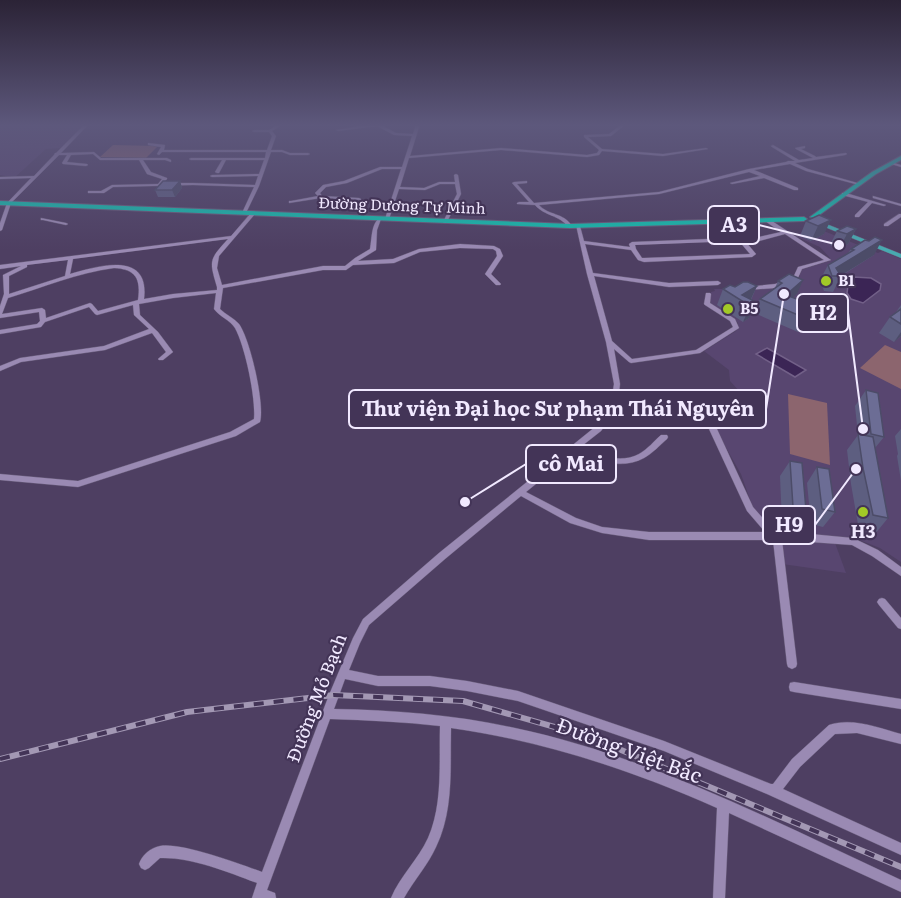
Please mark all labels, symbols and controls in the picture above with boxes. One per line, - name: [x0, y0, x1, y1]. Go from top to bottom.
- street label: Đường Dương Tự Minh: [318, 190, 486, 219]
- callout: A3: [708, 206, 759, 244]
- text: A3: [721, 208, 747, 238]
- place label: B1: [838, 268, 855, 291]
- marker: B1: [819, 274, 833, 288]
- callout: H2: [797, 294, 848, 332]
- place label: B5: [740, 296, 759, 319]
- text: H2: [809, 296, 837, 326]
- marker: B5: [721, 302, 735, 316]
- callout: Thư viện Đại học Sư phạm Thái Nguyên: [349, 390, 766, 428]
- text: Thư viện Đại học Sư phạm Thái Nguyên: [362, 392, 755, 422]
- callout: cô Mai: [526, 445, 616, 483]
- text: cô Mai: [538, 447, 604, 477]
- marker: H3: [856, 505, 870, 519]
- callout: H9: [763, 506, 815, 544]
- text: H9: [775, 508, 803, 538]
- place label: H3: [850, 517, 876, 544]
- street label: Đường Mỏ Bạch: [279, 629, 353, 766]
- street label: Đường Việt Bắc: [552, 708, 707, 789]

